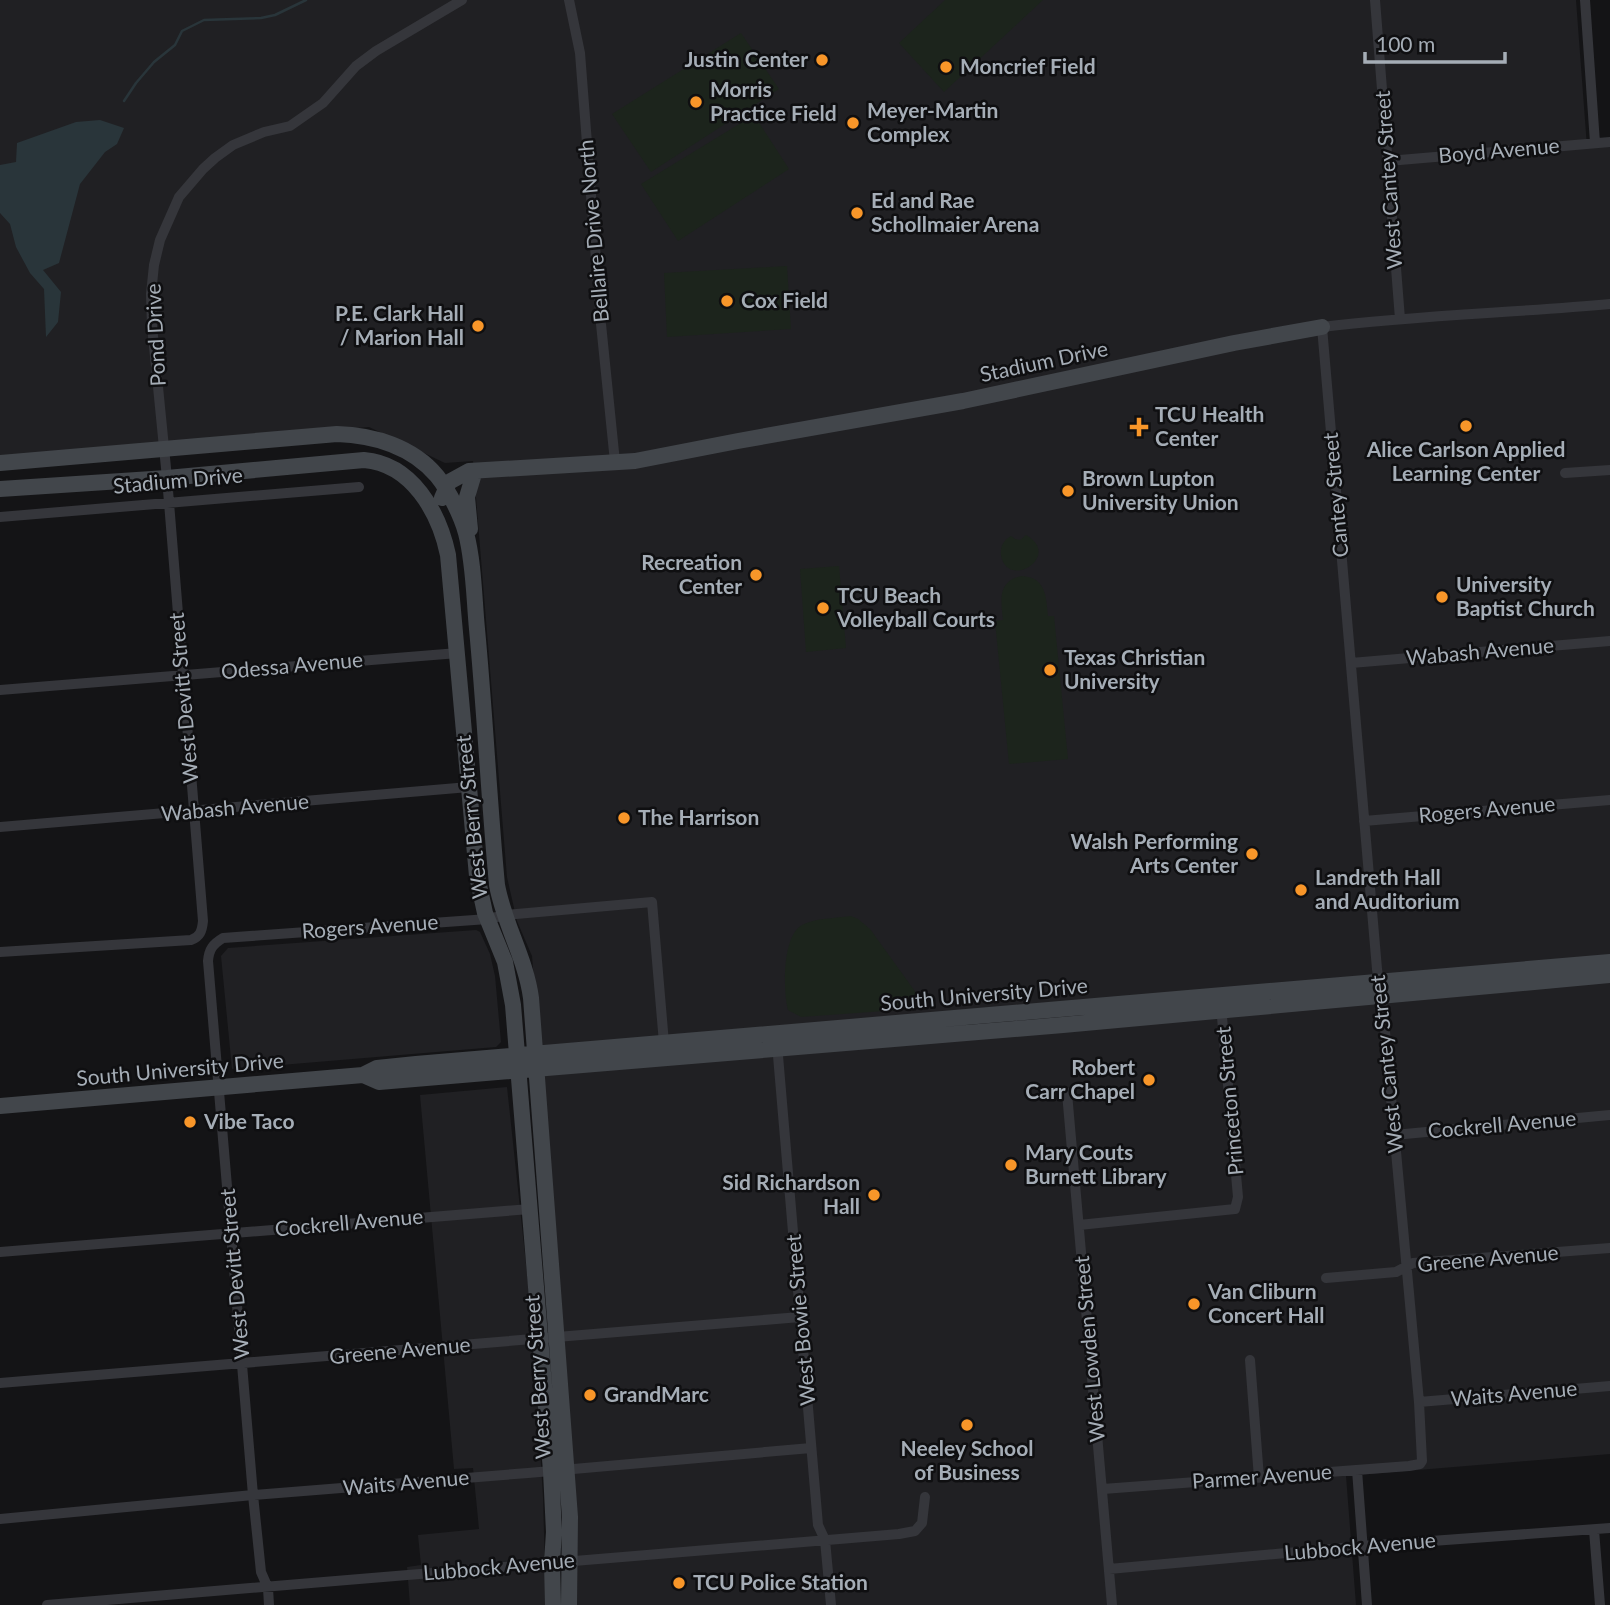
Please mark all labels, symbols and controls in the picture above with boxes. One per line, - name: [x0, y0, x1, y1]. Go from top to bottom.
- scale bar: [1365, 21, 1505, 65]
- text: 100 m: [1376, 31, 1435, 56]
- place label: Justin Center: [684, 46, 808, 71]
- marker: Justin Center: [814, 52, 830, 68]
- place label: Moncrief Field: [960, 53, 1096, 78]
- marker: Moncrief Field: [938, 59, 954, 75]
- place label: Morris Practice Field: [710, 76, 837, 125]
- street label: West Cantey Street: [1369, 90, 1406, 270]
- marker: Morris Practice Field: [688, 94, 704, 110]
- place label: Meyer-Martin Complex: [867, 97, 998, 146]
- marker: Meyer-Martin Complex: [845, 115, 861, 131]
- street label: Boyd Avenue: [1437, 132, 1560, 167]
- street label: Bellaire Drive North: [572, 139, 613, 324]
- place label: Ed and Rae Schollmaier Arena: [871, 187, 1039, 236]
- marker: Ed and Rae Schollmaier Arena: [849, 205, 865, 221]
- street label: Pond Drive: [139, 283, 170, 387]
- place label: Cox Field: [741, 287, 828, 312]
- marker: Cox Field: [719, 293, 735, 309]
- place label: P.E. Clark Hall / Marion Hall: [335, 300, 464, 349]
- marker: P.E. Clark Hall / Marion Hall: [470, 318, 486, 334]
- street label: Stadium Drive: [977, 335, 1110, 386]
- place label: TCU Health Center: [1155, 401, 1264, 450]
- marker: TCU Health Center: [1129, 417, 1149, 437]
- marker: Alice Carlson Applied Learning Center: [1458, 418, 1474, 434]
- street label: Cantey Street: [1317, 431, 1352, 559]
- place label: Alice Carlson Applied Learning Center: [1366, 436, 1565, 485]
- street label: Stadium Drive: [112, 461, 244, 498]
- place label: Brown Lupton University Union: [1082, 465, 1239, 514]
- marker: Brown Lupton University Union: [1060, 483, 1076, 499]
- place label: Recreation Center: [641, 549, 742, 598]
- marker: Recreation Center: [748, 567, 764, 583]
- place label: University Baptist Church: [1456, 571, 1595, 620]
- place label: TCU Beach Volleyball Courts: [836, 582, 995, 631]
- marker: University Baptist Church: [1434, 589, 1450, 605]
- marker: TCU Beach Volleyball Courts: [815, 600, 831, 616]
- street label: West Devitt Street: [163, 611, 202, 785]
- street label: Wabash Avenue: [1405, 632, 1555, 669]
- place label: Texas Christian University: [1064, 644, 1205, 693]
- street label: Odessa Avenue: [220, 646, 364, 683]
- marker: Texas Christian University: [1042, 662, 1058, 678]
- street label: West Berry Street: [449, 734, 492, 900]
- street label: Wabash Avenue: [160, 788, 310, 825]
- street label: Rogers Avenue: [1418, 790, 1556, 827]
- place label: The Harrison: [638, 804, 759, 829]
- marker: The Harrison: [616, 810, 632, 826]
- place label: Walsh Performing Arts Center: [1071, 828, 1238, 877]
- marker: Walsh Performing Arts Center: [1244, 846, 1260, 862]
- place label: Landreth Hall and Auditorium: [1315, 864, 1460, 913]
- marker: Landreth Hall and Auditorium: [1293, 882, 1309, 898]
- street label: Rogers Avenue: [301, 908, 439, 943]
- street label: South University Drive: [879, 972, 1089, 1015]
- street label: West Cantey Street: [1364, 973, 1407, 1154]
- street label: Princeton Street: [1210, 1025, 1247, 1177]
- street label: South University Drive: [75, 1047, 285, 1090]
- place label: Robert Carr Chapel: [1025, 1054, 1135, 1103]
- marker: Robert Carr Chapel: [1141, 1072, 1157, 1088]
- street label: Cockrell Avenue: [1427, 1105, 1577, 1142]
- place label: Vibe Taco: [203, 1108, 294, 1133]
- marker: Vibe Taco: [182, 1114, 198, 1130]
- place label: Mary Couts Burnett Library: [1025, 1139, 1167, 1188]
- marker: Mary Couts Burnett Library: [1003, 1157, 1019, 1173]
- place label: Sid Richardson Hall: [722, 1169, 860, 1218]
- street label: West Devitt Street: [214, 1187, 253, 1361]
- marker: Sid Richardson Hall: [866, 1187, 882, 1203]
- street label: Cockrell Avenue: [274, 1203, 424, 1240]
- street label: West Bowie Street: [780, 1233, 819, 1407]
- street label: Greene Avenue: [1416, 1239, 1559, 1276]
- street label: West Lowden Street: [1068, 1254, 1109, 1443]
- place label: Van Cliburn Concert Hall: [1207, 1278, 1324, 1327]
- street label: West Berry Street: [518, 1294, 555, 1460]
- marker: Van Cliburn Concert Hall: [1186, 1296, 1202, 1312]
- street label: Greene Avenue: [328, 1331, 471, 1368]
- street label: Waits Avenue: [1450, 1375, 1578, 1410]
- place label: GrandMarc: [604, 1381, 709, 1406]
- marker: GrandMarc: [582, 1387, 598, 1403]
- marker: Neeley School of Business: [959, 1417, 975, 1433]
- place label: Neeley School of Business: [901, 1435, 1033, 1484]
- street label: Parmer Avenue: [1191, 1458, 1333, 1493]
- street label: Waits Avenue: [342, 1464, 470, 1499]
- street label: Lubbock Avenue: [1283, 1526, 1437, 1565]
- street label: Lubbock Avenue: [422, 1546, 576, 1585]
- place label: TCU Police Station: [693, 1569, 868, 1594]
- marker: TCU Police Station: [671, 1575, 687, 1591]

